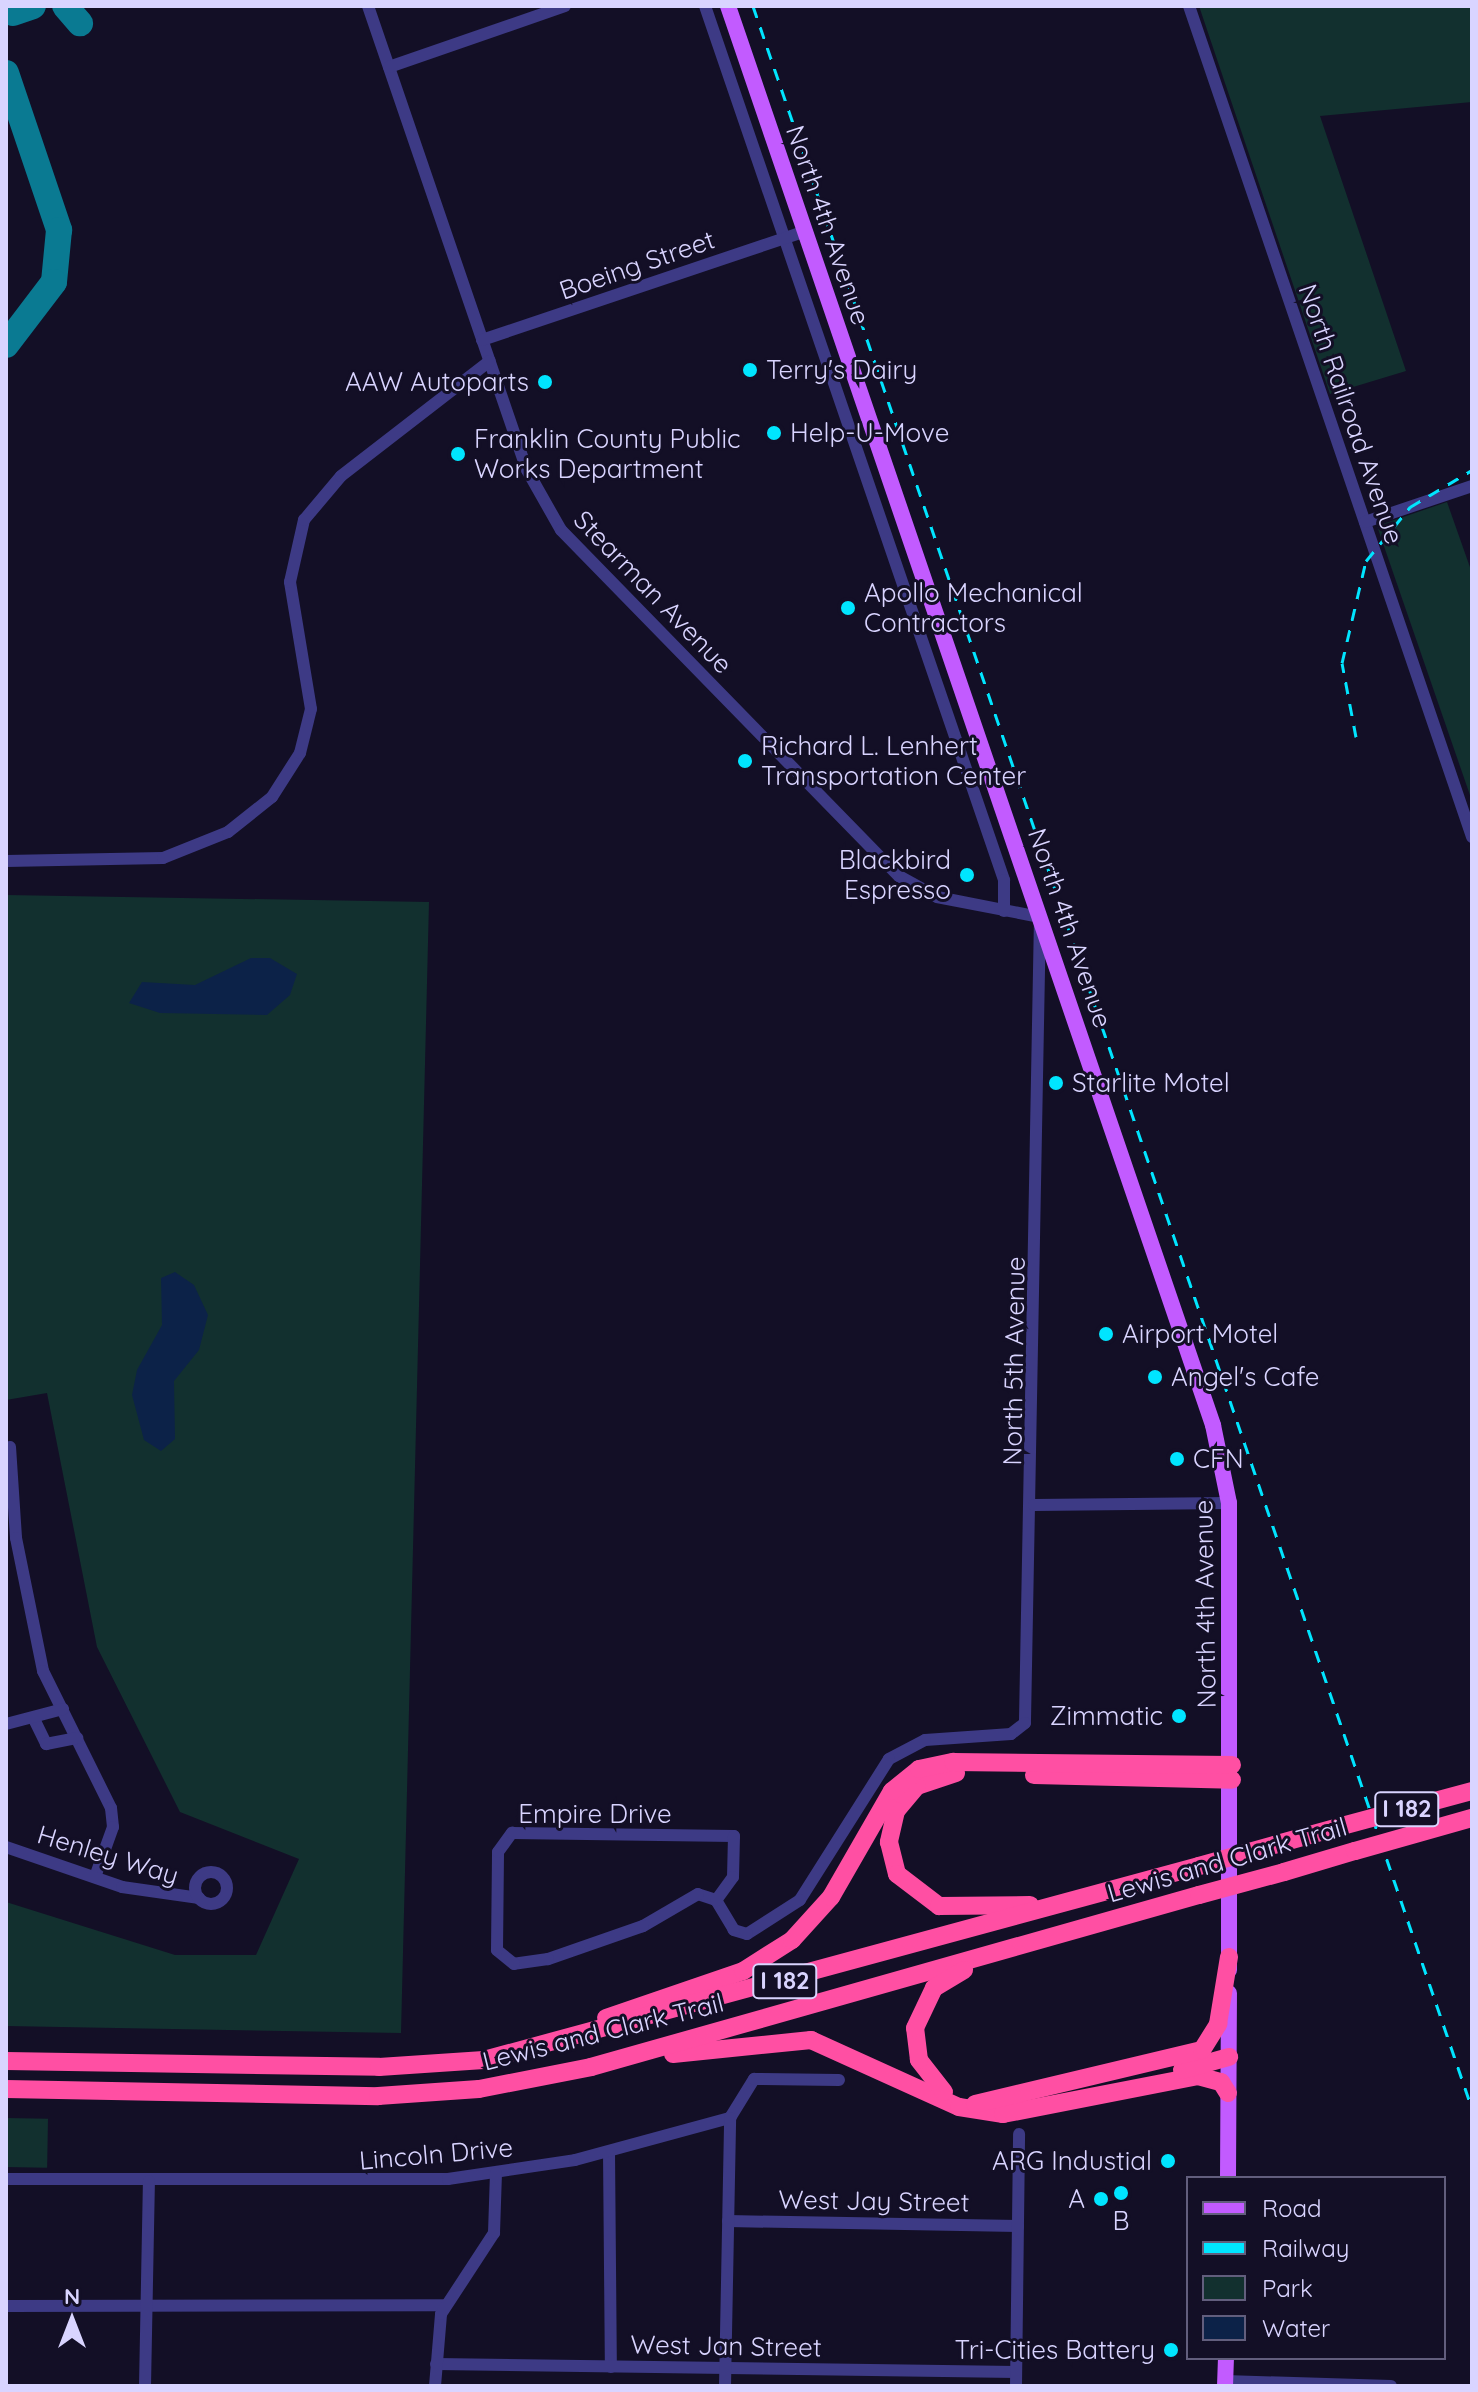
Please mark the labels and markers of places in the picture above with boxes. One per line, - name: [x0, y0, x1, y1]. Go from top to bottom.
- place label: Terry's Dairy: [766, 354, 917, 386]
- marker: Terry's Dairy: [741, 361, 759, 379]
- place label: AAW Autoparts: [345, 366, 529, 398]
- marker: AAW Autoparts: [536, 373, 554, 391]
- place label: Help-U-Move: [790, 417, 949, 449]
- place label: Franklin County Public Works Department: [474, 423, 741, 484]
- marker: Help-U-Move: [765, 424, 783, 442]
- marker: Franklin County Public Works Department: [449, 445, 467, 463]
- place label: Apollo Mechanical Contractors: [864, 577, 1083, 638]
- marker: Apollo Mechanical Contractors: [839, 599, 857, 617]
- place label: Richard L. Lenhert Transportation Center: [761, 730, 1026, 792]
- marker: Richard L. Lenhert Transportation Center: [736, 752, 754, 770]
- place label: Blackbird Espresso: [839, 844, 951, 906]
- marker: Blackbird Espresso: [958, 866, 976, 884]
- place label: Starlite Motel: [1072, 1067, 1230, 1099]
- marker: Starlite Motel: [1047, 1074, 1065, 1092]
- place label: Airport Motel: [1122, 1318, 1278, 1350]
- marker: Airport Motel: [1097, 1325, 1115, 1343]
- place label: Angel's Cafe: [1171, 1361, 1319, 1393]
- marker: Angel's Cafe: [1146, 1368, 1164, 1386]
- place label: CFN: [1193, 1443, 1244, 1475]
- marker: CFN: [1168, 1450, 1186, 1468]
- place label: Zimmatic: [1050, 1700, 1163, 1732]
- marker: Zimmatic: [1170, 1707, 1188, 1725]
- place label: ARG Industial: [992, 2145, 1152, 2177]
- marker: ARG Industial: [1159, 2152, 1177, 2170]
- place label: A: [1068, 2183, 1085, 2215]
- marker: B: [1112, 2184, 1130, 2202]
- marker: A: [1092, 2190, 1110, 2208]
- place label: B: [1113, 2205, 1129, 2237]
- place label: Tri-Cities Battery: [955, 2334, 1155, 2366]
- marker: Tri-Cities Battery: [1162, 2341, 1180, 2359]

